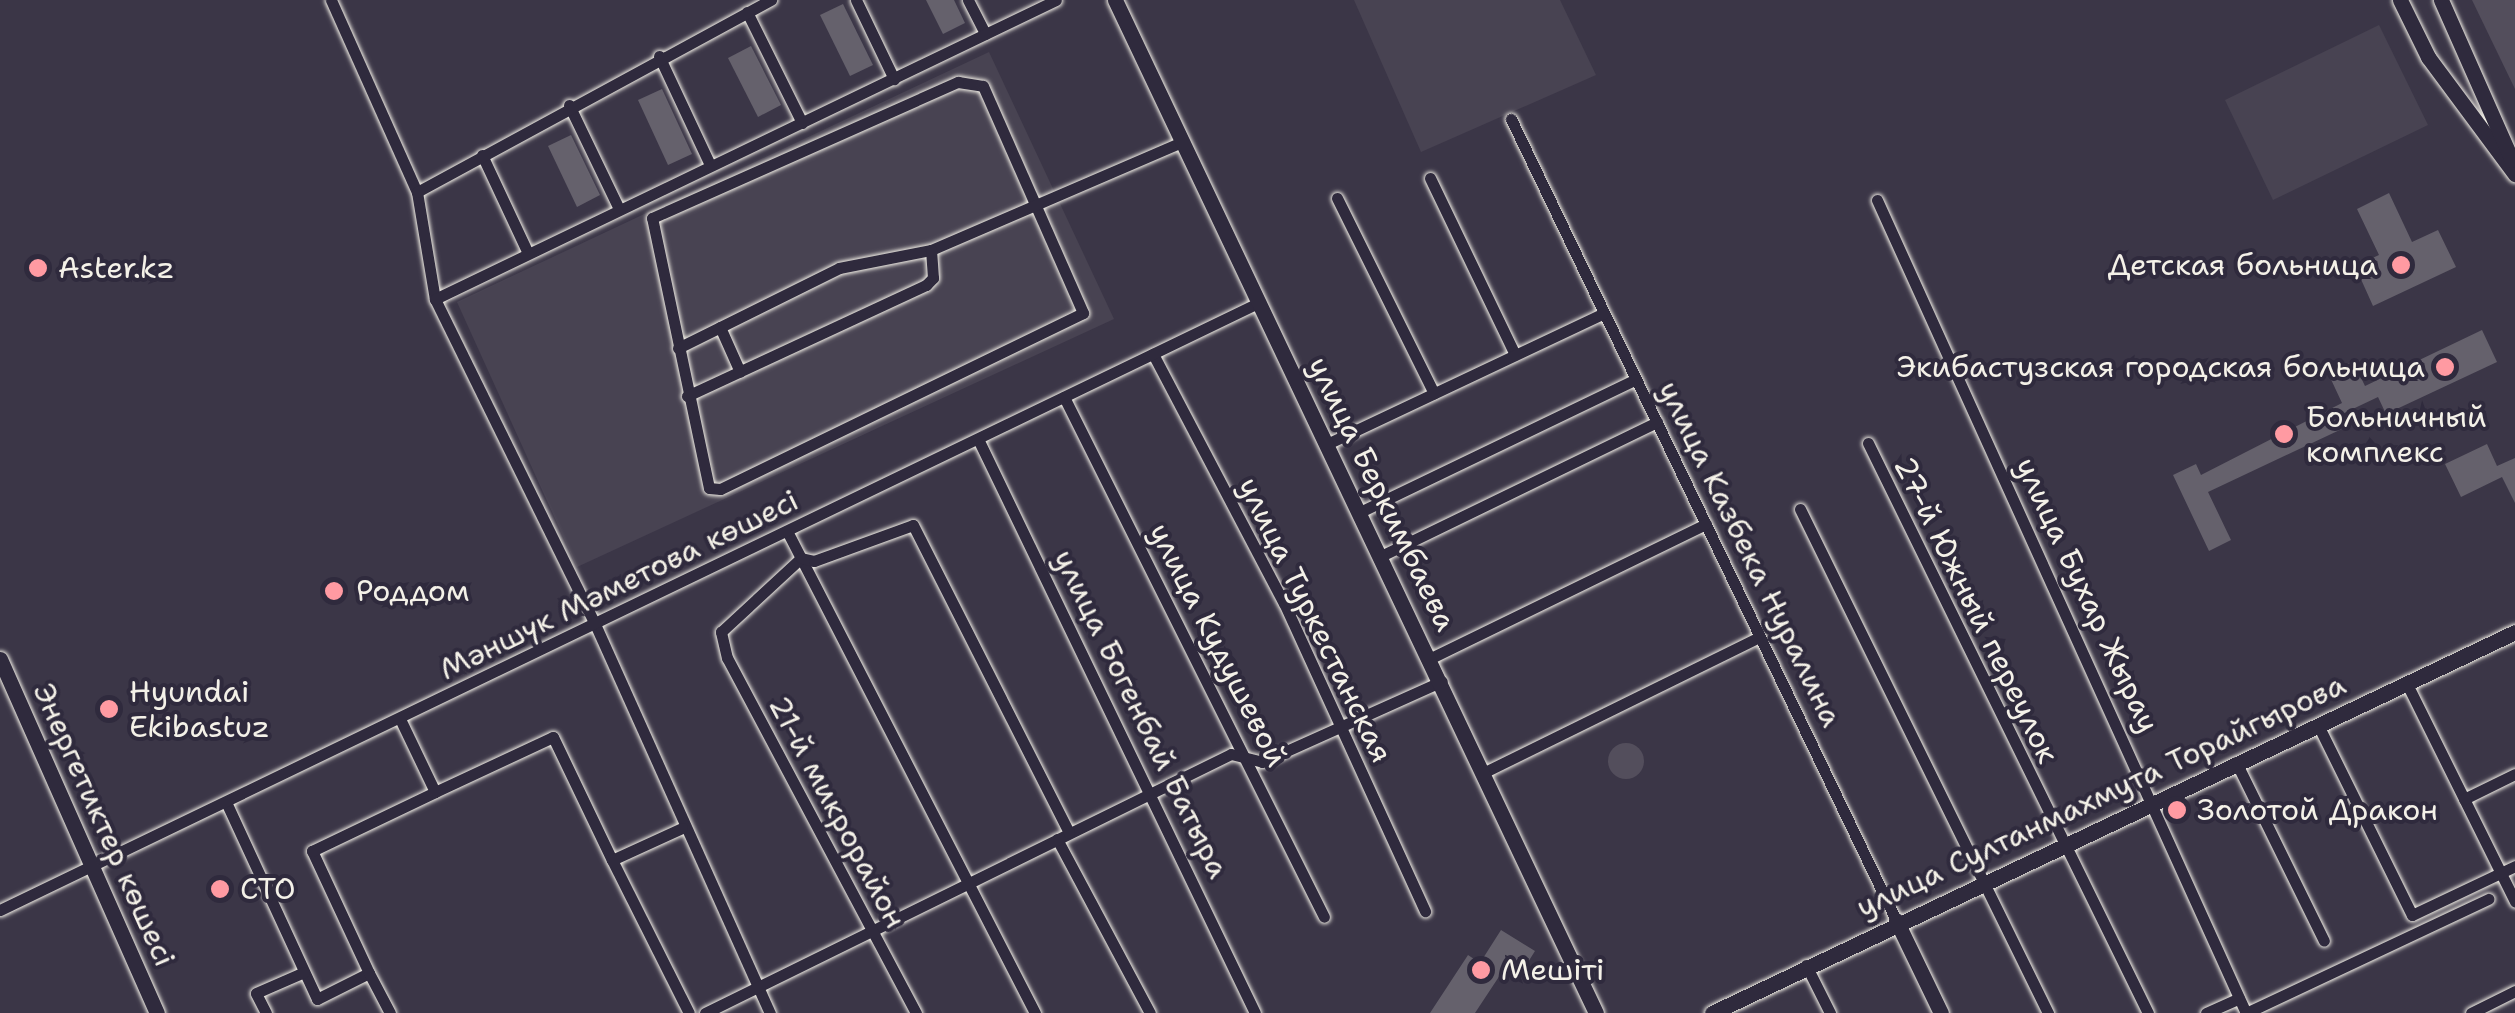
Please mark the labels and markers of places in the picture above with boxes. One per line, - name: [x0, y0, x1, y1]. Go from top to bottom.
- place label: Детская больница: [2108, 247, 2378, 283]
- place label: Aster.kz: [58, 250, 175, 286]
- marker: Детская больница: [2388, 252, 2414, 278]
- marker: Aster.kz: [27, 257, 49, 279]
- place label: Экибастузская городская больница: [1897, 349, 2425, 385]
- marker: Экибастузская городская больница: [2434, 356, 2456, 378]
- place label: Больничный комплекс: [2306, 399, 2487, 470]
- marker: Больничный комплекс: [2271, 421, 2297, 447]
- place label: Роддом: [356, 573, 469, 609]
- marker: Роддом: [321, 578, 347, 604]
- place label: Hyundai Ekibastuz: [129, 674, 270, 744]
- marker: Hyundai Ekibastuz: [98, 698, 120, 720]
- place label: Золотой Дракон: [2197, 792, 2438, 828]
- marker: Золотой Дракон: [2166, 799, 2188, 821]
- place label: СТО: [240, 871, 296, 907]
- marker: СТО: [209, 878, 231, 900]
- place label: Мешіті: [1501, 952, 1605, 988]
- marker: Мешіті: [1470, 959, 1492, 981]

